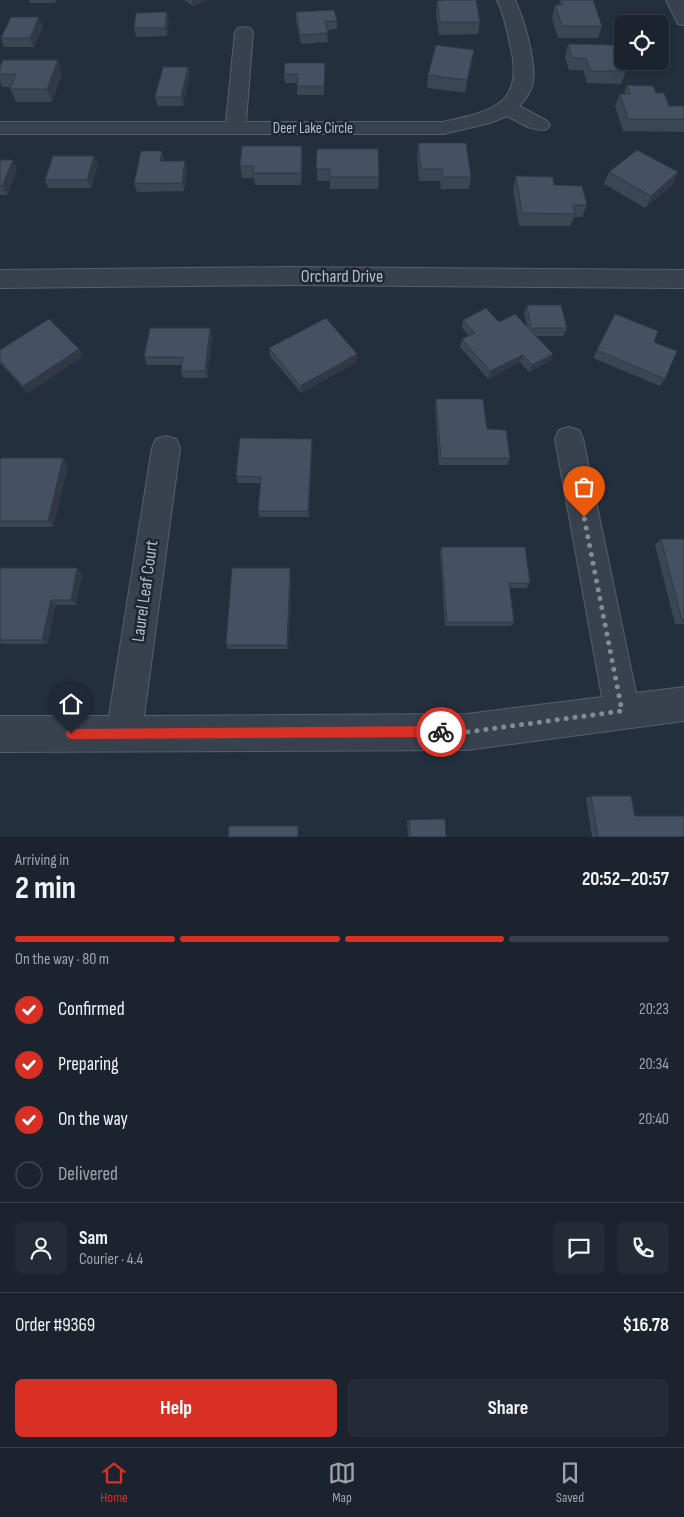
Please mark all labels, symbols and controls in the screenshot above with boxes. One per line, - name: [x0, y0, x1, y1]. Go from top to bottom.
- map controls: [614, 15, 669, 70]
- button: locate: [614, 15, 669, 70]
- street label: Deer Lake Circle: [273, 119, 353, 138]
- street label: Orchard Drive: [301, 266, 383, 287]
- pin: [563, 466, 605, 517]
- icon: bag: [570, 473, 598, 501]
- street label: Laurel Leaf Court: [127, 538, 163, 643]
- pin: [50, 683, 92, 734]
- icon: home: [57, 690, 85, 718]
- courier: [416, 707, 466, 757]
- icon: bike: [427, 718, 455, 746]
- text: Arriving in: [15, 851, 69, 870]
- text: 20:52–20:57: [582, 868, 669, 891]
- text: 2 min: [15, 869, 76, 908]
- text: On the way · 80 m: [15, 950, 109, 969]
- icon: check: [15, 996, 43, 1024]
- text: Confirmed: [58, 998, 125, 1021]
- text: 20:23: [639, 1000, 669, 1019]
- icon: check: [15, 1051, 43, 1079]
- text: Preparing: [58, 1053, 119, 1076]
- text: 20:34: [639, 1055, 669, 1074]
- icon: check: [15, 1106, 43, 1134]
- text: On the way: [58, 1108, 128, 1131]
- text: 20:40: [639, 1110, 669, 1129]
- text: Delivered: [58, 1163, 118, 1186]
- button: person: [15, 1222, 67, 1274]
- button: chat: [553, 1222, 605, 1274]
- button: phone: [617, 1222, 669, 1274]
- text: Sam: [79, 1227, 108, 1250]
- text: Courier · 4.4: [79, 1250, 143, 1269]
- text: Order #9369: [15, 1314, 95, 1337]
- text: $16.78: [622, 1314, 669, 1337]
- button: Help: [15, 1379, 337, 1437]
- button: Share: [347, 1379, 669, 1437]
- tab: Home: [100, 1459, 128, 1506]
- tab: Map: [328, 1459, 356, 1506]
- tab: Saved: [556, 1459, 584, 1506]

